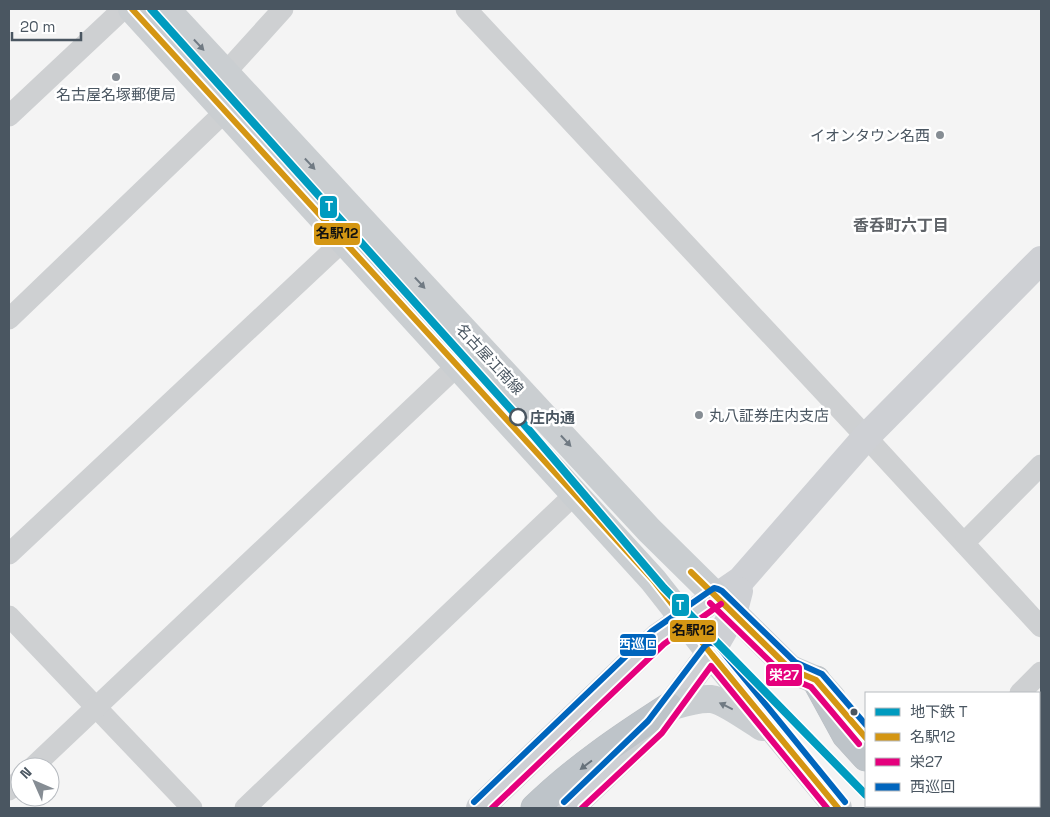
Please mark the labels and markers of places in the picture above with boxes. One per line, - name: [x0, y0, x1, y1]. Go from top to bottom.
- marker: 名古屋名塚郵便局: [110, 71, 122, 83]
- place label: 名古屋名塚郵便局: [56, 85, 176, 104]
- place label: イオンタウン名西: [810, 126, 930, 145]
- marker: イオンタウン名西: [934, 129, 946, 141]
- place label: 丸八証券庄内支店: [709, 406, 829, 425]
- marker: 庄内通: [509, 408, 527, 426]
- place label: 庄内通: [530, 408, 575, 427]
- marker: 丸八証券庄内支店: [693, 409, 705, 421]
- unlabelled marker: [849, 707, 859, 717]

